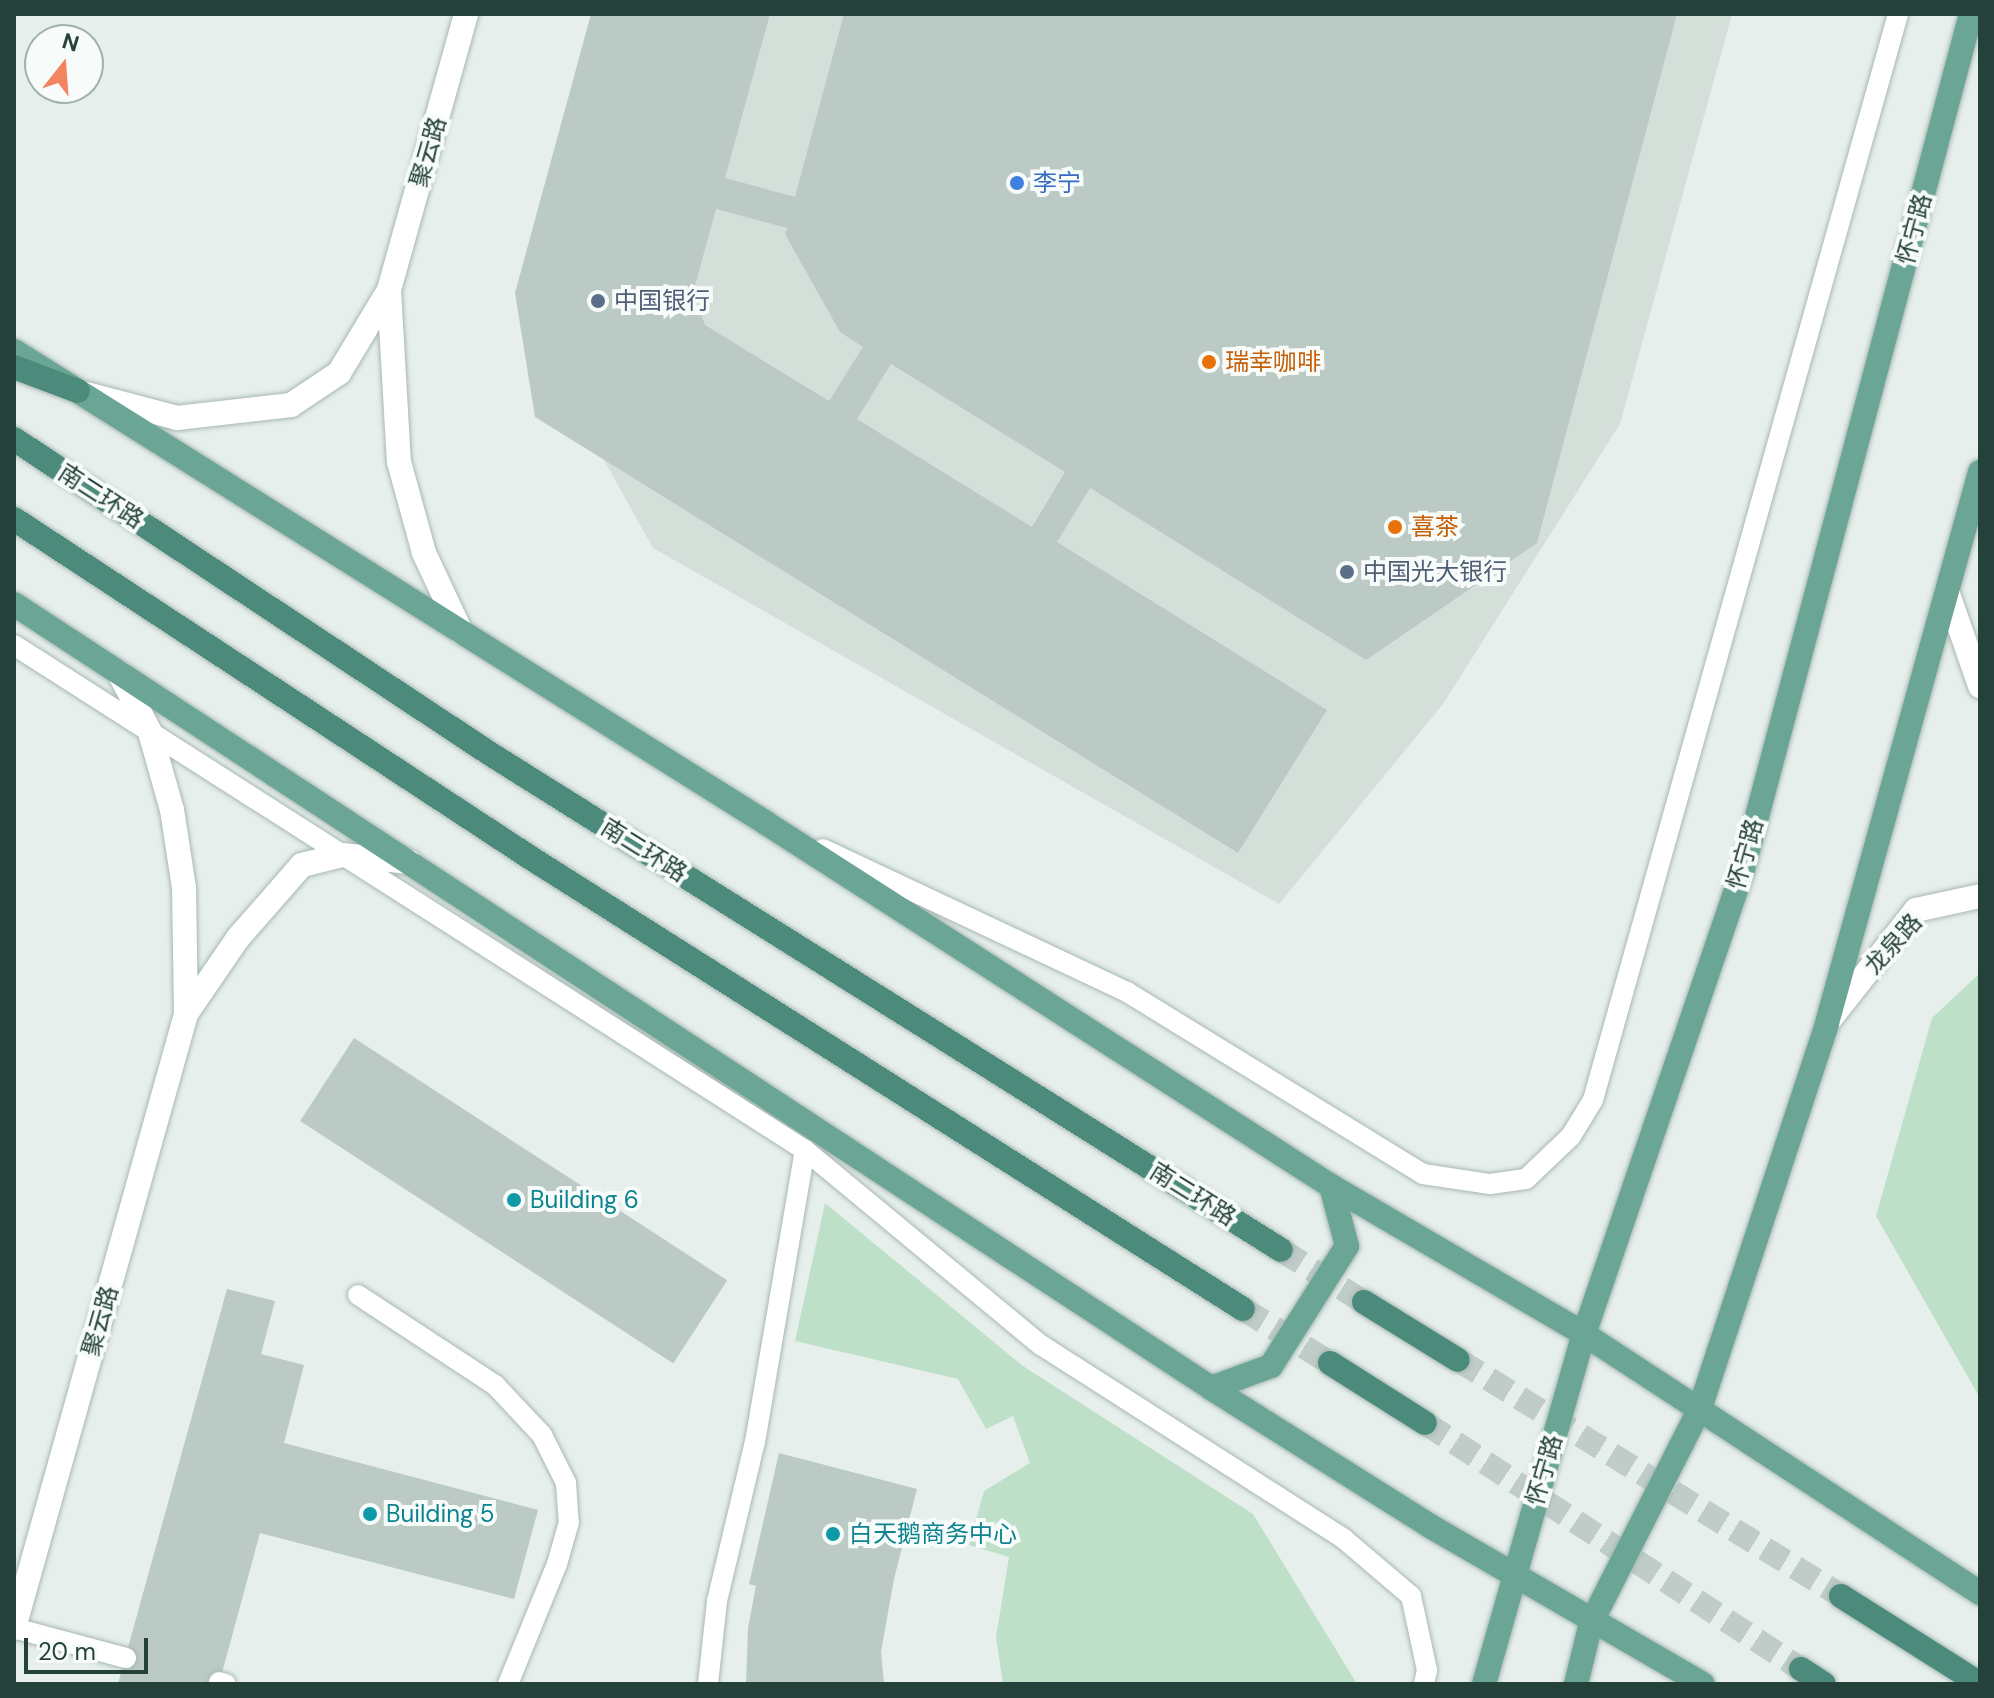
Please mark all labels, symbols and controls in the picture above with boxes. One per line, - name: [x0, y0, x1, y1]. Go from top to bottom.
- north arrow: [24, 24, 104, 104]
- text: N: [59, 26, 82, 59]
- street label: 聚云路: [404, 113, 452, 191]
- place label: 李宁: [1033, 169, 1081, 197]
- marker: 李宁: [1008, 174, 1026, 192]
- street label: 怀宁路: [1891, 190, 1937, 268]
- place label: 中国银行: [614, 287, 710, 315]
- marker: 中国银行: [589, 292, 607, 310]
- place label: 瑞幸咖啡: [1225, 348, 1321, 376]
- marker: 瑞幸咖啡: [1200, 353, 1218, 371]
- street label: 南二环路: [53, 458, 149, 534]
- place label: 喜茶: [1411, 513, 1459, 541]
- marker: 喜茶: [1386, 518, 1404, 536]
- place label: 中国光大银行: [1363, 558, 1507, 586]
- marker: 中国光大银行: [1338, 563, 1356, 581]
- street label: 南二环路: [596, 812, 692, 888]
- street label: 怀宁路: [1721, 815, 1769, 893]
- street label: 龙泉路: [1858, 908, 1928, 980]
- street label: 南二环路: [1145, 1156, 1241, 1232]
- place label: Building 6: [530, 1186, 639, 1214]
- marker: Building 6: [505, 1191, 523, 1209]
- street label: 聚云路: [76, 1282, 124, 1360]
- street label: 怀宁路: [1520, 1431, 1568, 1509]
- place label: Building 5: [386, 1500, 494, 1528]
- marker: Building 5: [361, 1505, 379, 1523]
- place label: 白天鹅商务中心: [849, 1520, 1017, 1548]
- marker: 白天鹅商务中心: [824, 1525, 842, 1543]
- scale bar: [28, 1622, 152, 1672]
- text: 20 m: [38, 1636, 96, 1667]

